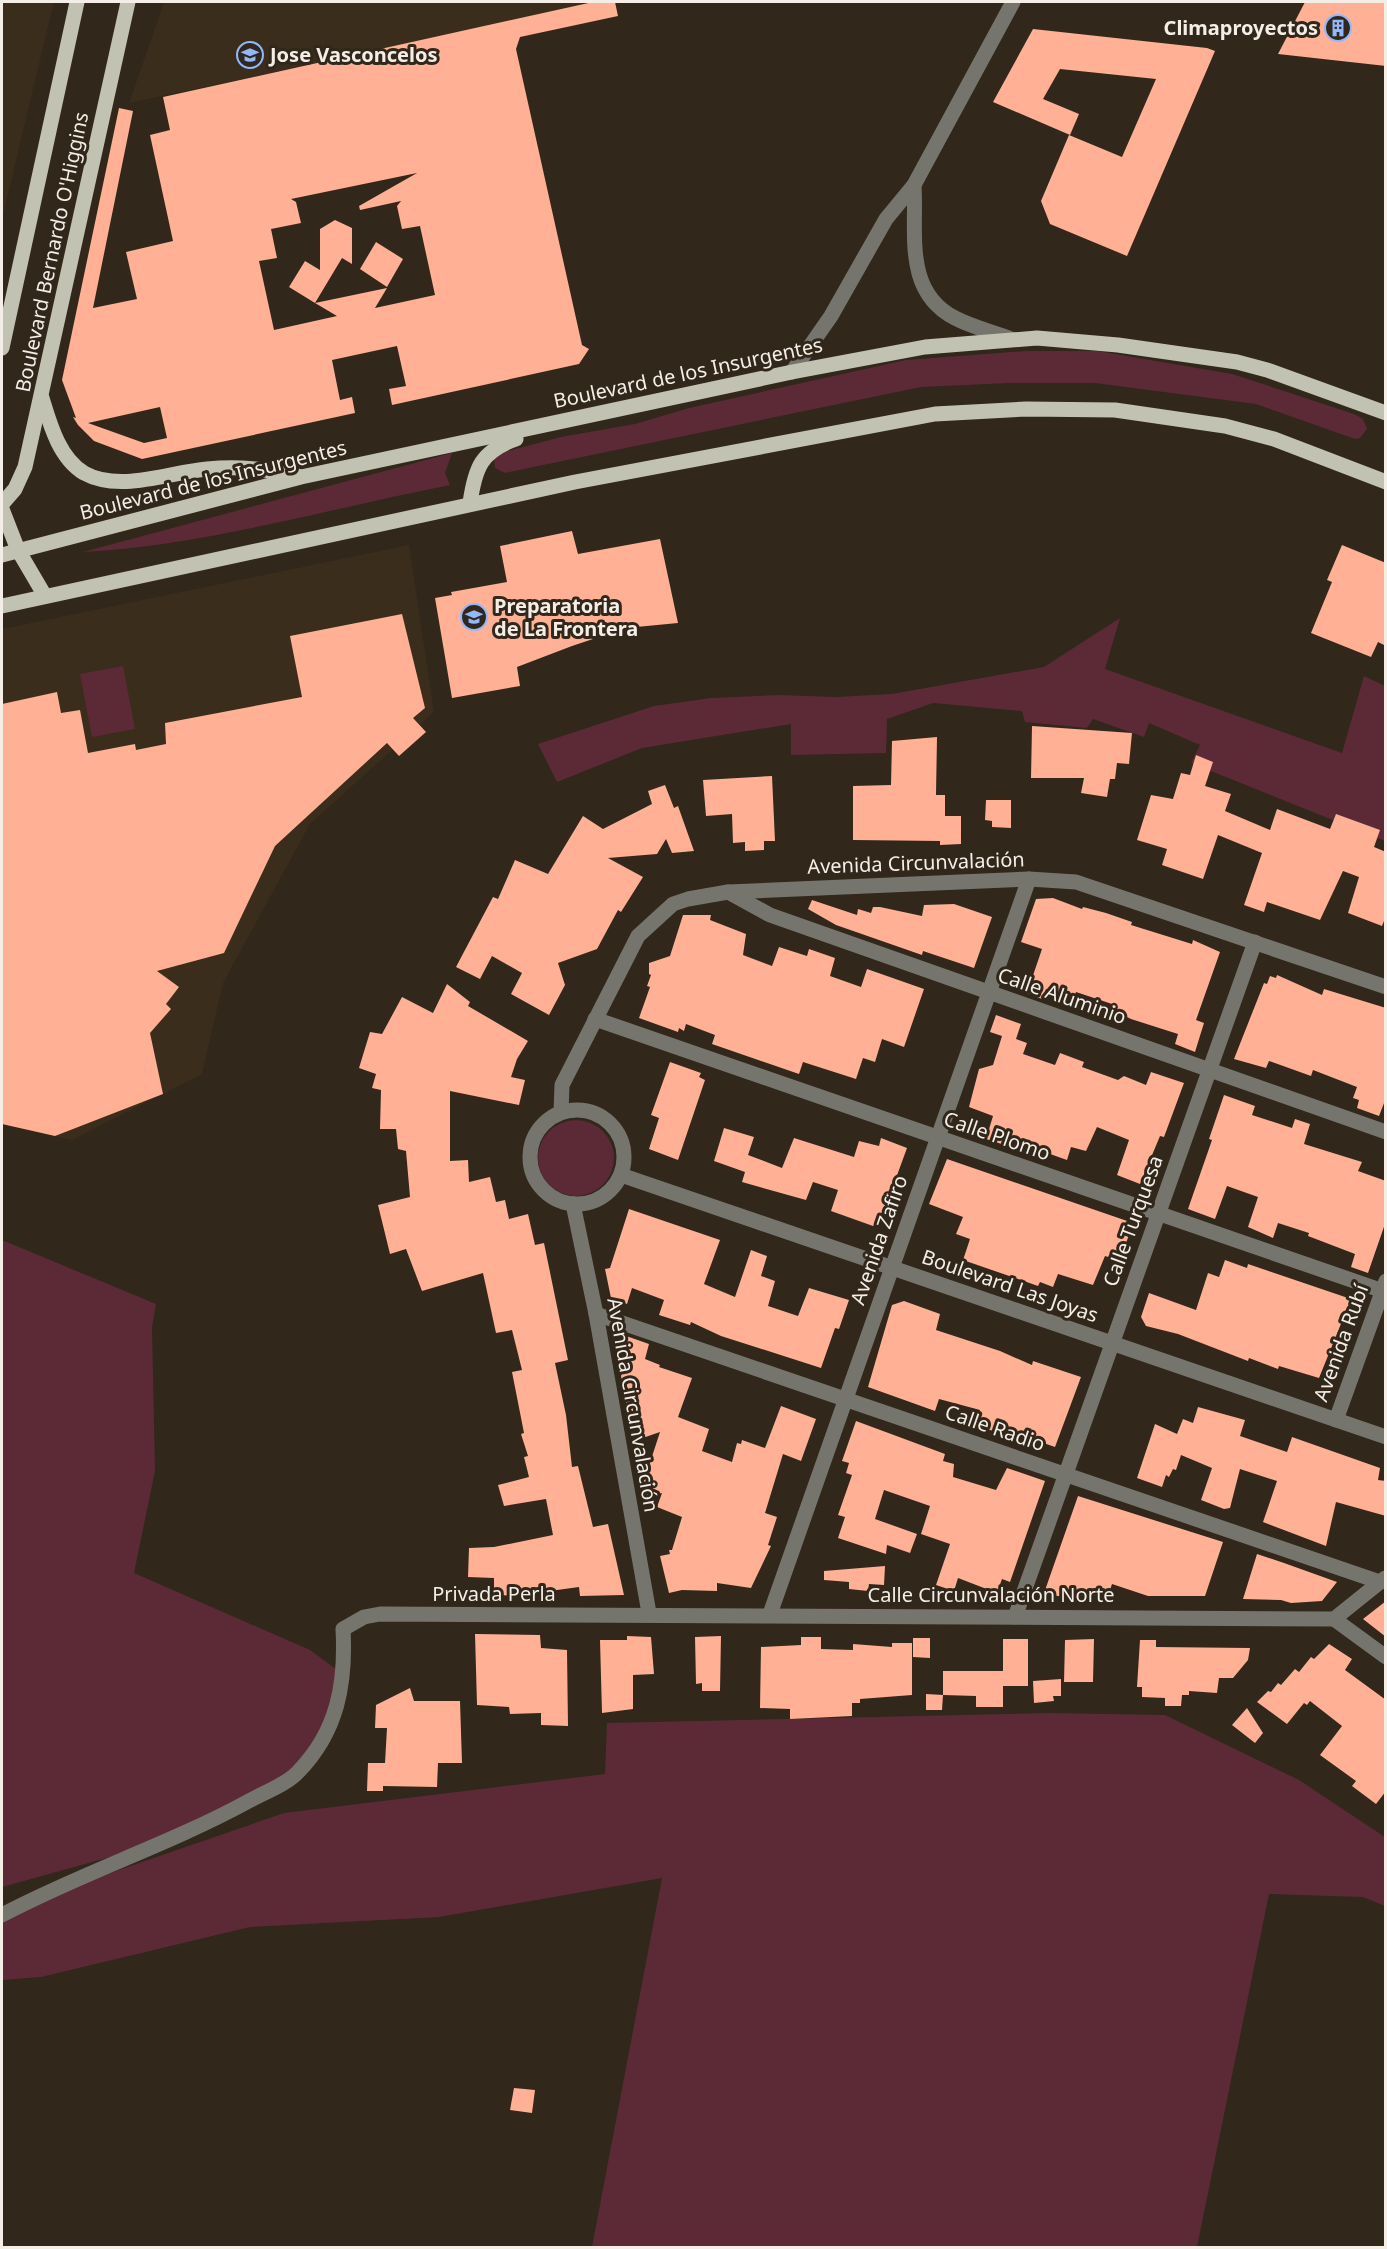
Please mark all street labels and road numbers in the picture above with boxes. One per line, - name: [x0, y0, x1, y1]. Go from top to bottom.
- street label: Boulevard Bernardo O'Higgins: [9, 109, 94, 394]
- street label: Boulevard de los Insurgentes: [551, 331, 825, 414]
- street label: Boulevard de los Insurgentes: [77, 433, 349, 526]
- street label: Avenida Circunvalación: [807, 845, 1025, 880]
- street label: Calle Aluminio: [994, 961, 1130, 1030]
- street label: Calle Plomo: [940, 1105, 1054, 1166]
- street label: Calle Turquesa: [1096, 1151, 1169, 1290]
- street label: Avenida Zafiro: [844, 1172, 913, 1308]
- street label: Boulevard Las Joyas: [918, 1243, 1102, 1328]
- street label: Avenida Rubí: [1307, 1280, 1374, 1405]
- street label: Avenida Circunvalación: [601, 1296, 666, 1514]
- street label: Calle Radio: [942, 1398, 1049, 1457]
- street label: Privada Perla: [432, 1580, 556, 1607]
- street label: Calle Circunvalación Norte: [868, 1581, 1114, 1608]

